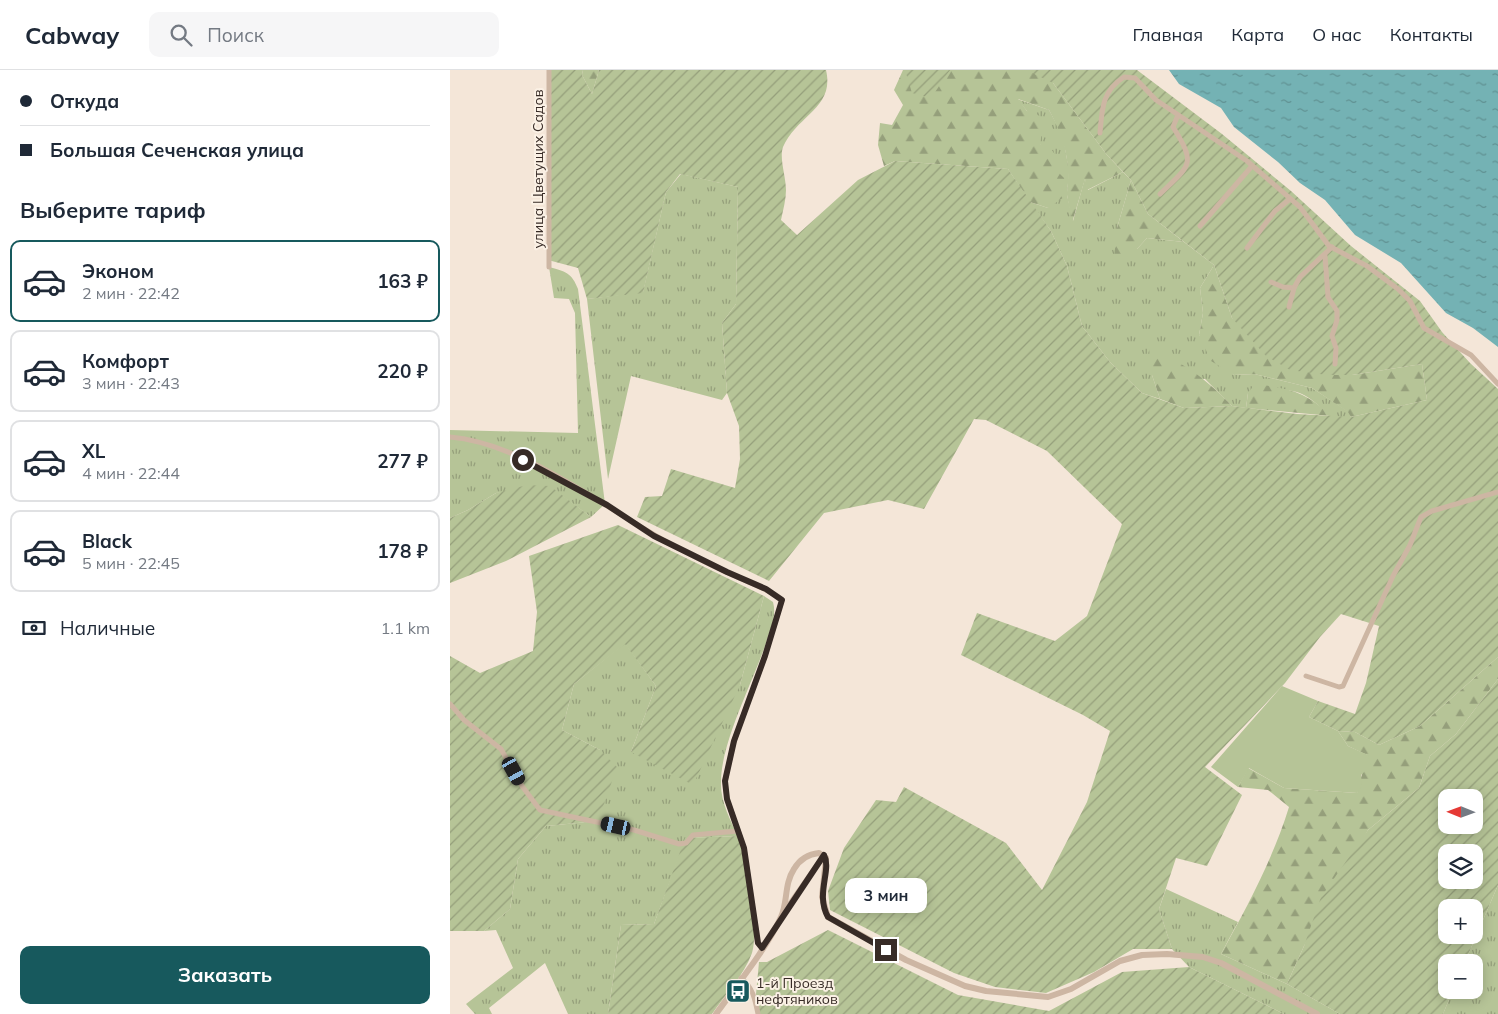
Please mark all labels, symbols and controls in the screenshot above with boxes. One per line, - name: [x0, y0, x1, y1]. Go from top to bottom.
- search box: [149, 12, 499, 57]
- text: Cabway: [25, 20, 119, 50]
- icon: search: [167, 21, 195, 49]
- text: Поиск: [207, 23, 264, 47]
- text: Главная: [1133, 23, 1203, 46]
- text: Карта: [1231, 23, 1284, 46]
- text: О нас: [1312, 23, 1362, 46]
- text: Контакты: [1390, 23, 1473, 46]
- text: Откуда: [50, 89, 119, 113]
- street label: улица Цветущих Садов: [529, 89, 547, 249]
- text: Большая Сеченская улица: [50, 138, 304, 162]
- text: Выберите тариф: [20, 196, 206, 224]
- icon: car: [22, 259, 67, 304]
- text: Эконом: [82, 259, 154, 283]
- text: 163 ₽: [377, 269, 428, 293]
- text: 2 мин · 22:42: [82, 283, 180, 303]
- icon: car: [22, 349, 67, 394]
- text: Комфорт: [82, 349, 169, 373]
- text: 220 ₽: [377, 359, 428, 383]
- text: 3 мин · 22:43: [82, 373, 180, 393]
- icon: car: [22, 439, 67, 484]
- text: XL: [82, 439, 105, 463]
- text: 277 ₽: [377, 449, 428, 473]
- route start: [512, 449, 534, 471]
- text: 4 мин · 22:44: [82, 463, 180, 483]
- icon: car: [22, 529, 67, 574]
- text: Black: [82, 529, 132, 553]
- text: 178 ₽: [377, 539, 428, 563]
- text: 5 мин · 22:45: [82, 553, 180, 573]
- icon: cash: [20, 614, 48, 642]
- text: Наличные: [60, 616, 155, 640]
- text: 1.1 km: [381, 618, 430, 638]
- car: [500, 754, 527, 788]
- north arrow: [1438, 789, 1482, 834]
- map controls: [1438, 789, 1483, 999]
- car: [599, 815, 632, 837]
- button: layers: [1438, 844, 1483, 889]
- callout: 3 мин: [845, 878, 927, 912]
- text: 3 мин: [864, 885, 908, 905]
- button: +: [1438, 899, 1483, 944]
- route end: [875, 939, 897, 961]
- button: Заказать: [20, 946, 430, 1004]
- button: −: [1438, 954, 1483, 999]
- place label: 1-й Проезд нефтяников: [756, 974, 838, 1008]
- bus stop icon: 1-й Проезд нефтяников: [725, 978, 751, 1004]

